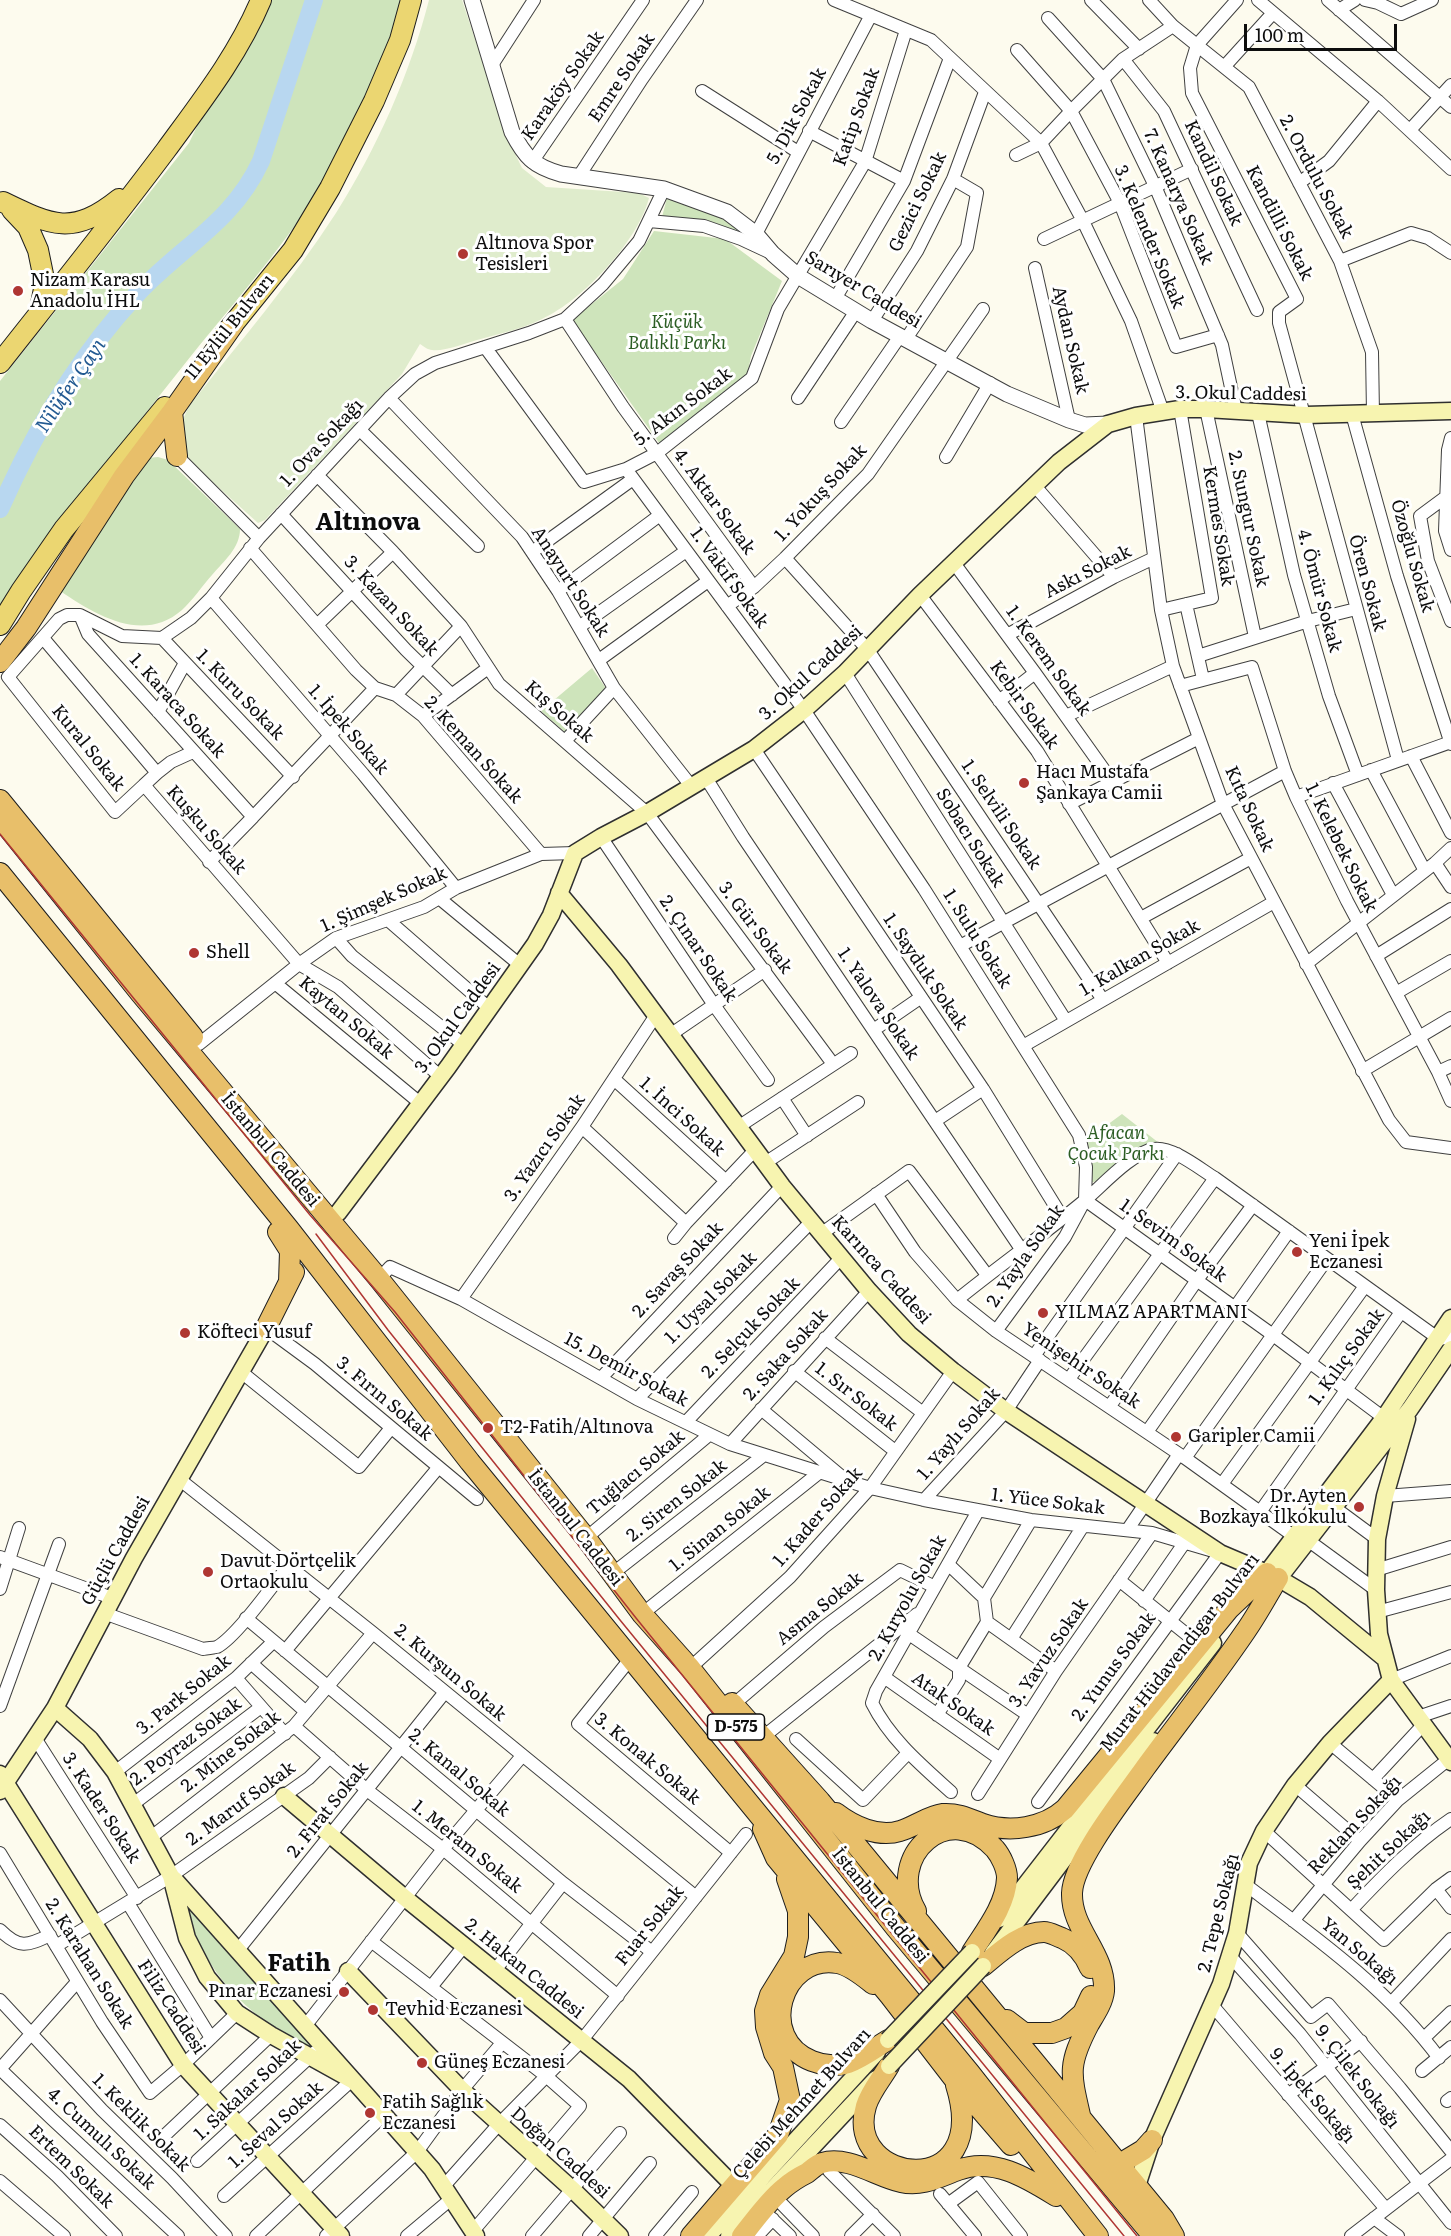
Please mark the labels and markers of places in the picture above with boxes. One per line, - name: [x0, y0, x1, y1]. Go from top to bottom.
- place label: Altınova Spor Tesisleri: [475, 233, 593, 276]
- marker: Altınova Spor Tesisleri: [456, 247, 470, 261]
- place label: Nizam Karasu Anadolu İHL: [30, 270, 150, 312]
- marker: Nizam Karasu Anadolu İHL: [11, 284, 25, 298]
- place label: Hacı Mustafa Şankaya Camii: [1036, 762, 1162, 804]
- marker: Hacı Mustafa Şankaya Camii: [1017, 776, 1031, 790]
- place label: Shell: [206, 942, 250, 964]
- marker: Shell: [187, 946, 201, 960]
- place label: Yeni İpek Eczanesi: [1309, 1231, 1389, 1274]
- marker: Yeni İpek Eczanesi: [1290, 1245, 1304, 1259]
- place label: YILMAZ APARTMANI: [1055, 1302, 1248, 1324]
- marker: YILMAZ APARTMANI: [1036, 1306, 1050, 1320]
- place label: Köfteci Yusuf: [197, 1322, 311, 1344]
- marker: Köfteci Yusuf: [178, 1326, 192, 1340]
- place label: T2-Fatih/Altınova: [500, 1417, 654, 1439]
- marker: T2-Fatih/Altınova: [481, 1421, 495, 1435]
- place label: Garipler Camii: [1188, 1426, 1315, 1448]
- marker: Garipler Camii: [1169, 1430, 1183, 1444]
- place label: Dr.Ayten Bozkaya İlkokulu: [1199, 1486, 1347, 1528]
- marker: Dr.Ayten Bozkaya İlkokulu: [1352, 1500, 1366, 1514]
- place label: Davut Dörtçelik Ortaokulu: [220, 1551, 356, 1594]
- marker: Davut Dörtçelik Ortaokulu: [201, 1565, 215, 1579]
- place label: Pınar Eczanesi: [208, 1981, 332, 2003]
- marker: Pınar Eczanesi: [337, 1985, 351, 1999]
- place label: Tevhid Eczanesi: [385, 1999, 522, 2021]
- marker: Tevhid Eczanesi: [366, 2003, 380, 2017]
- place label: Güneş Eczanesi: [434, 2052, 565, 2074]
- marker: Güneş Eczanesi: [415, 2056, 429, 2070]
- place label: Fatih Sağlık Eczanesi: [382, 2092, 483, 2134]
- marker: Fatih Sağlık Eczanesi: [363, 2106, 377, 2120]

